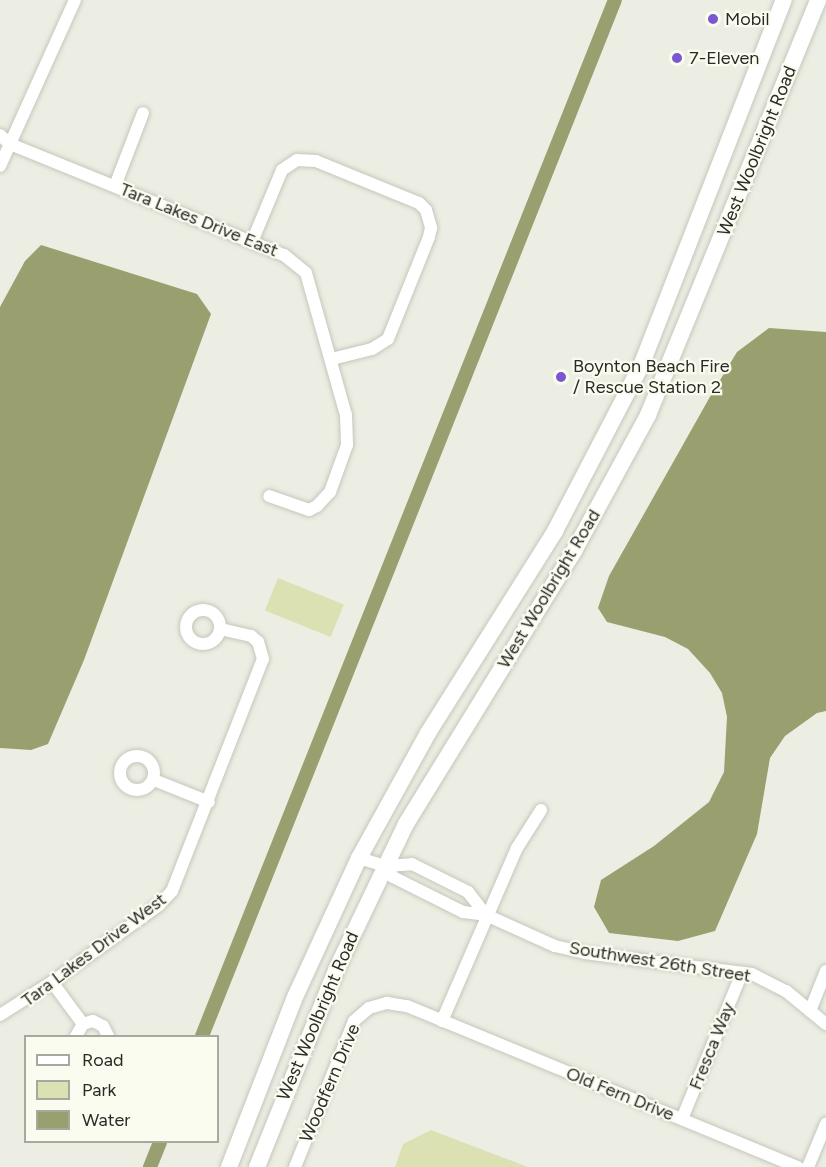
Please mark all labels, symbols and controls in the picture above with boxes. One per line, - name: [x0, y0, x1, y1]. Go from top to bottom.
- place label: Mobil: [725, 8, 769, 30]
- marker: Mobil: [706, 12, 720, 26]
- place label: 7-Eleven: [689, 47, 759, 69]
- marker: 7-Eleven: [670, 51, 684, 65]
- street label: West Woolbright Road: [713, 63, 801, 239]
- street label: Tara Lakes Drive East: [117, 178, 281, 262]
- place label: Boynton Beach Fire / Rescue Station 2: [573, 356, 729, 398]
- marker: Boynton Beach Fire / Rescue Station 2: [554, 370, 568, 384]
- street label: West Woolbright Road: [493, 506, 605, 672]
- street label: Tara Lakes Drive West: [18, 889, 170, 1011]
- street label: West Woolbright Road: [273, 928, 363, 1104]
- street label: Southwest 26th Street: [568, 937, 752, 987]
- street label: Fresca Way: [685, 999, 739, 1093]
- street label: Woodfern Drive: [295, 1021, 365, 1145]
- legend: [24, 1035, 219, 1143]
- text: Road: [82, 1049, 123, 1071]
- street label: Old Fern Drive: [563, 1063, 677, 1125]
- text: Park: [82, 1079, 116, 1101]
- text: Water: [82, 1109, 130, 1131]

